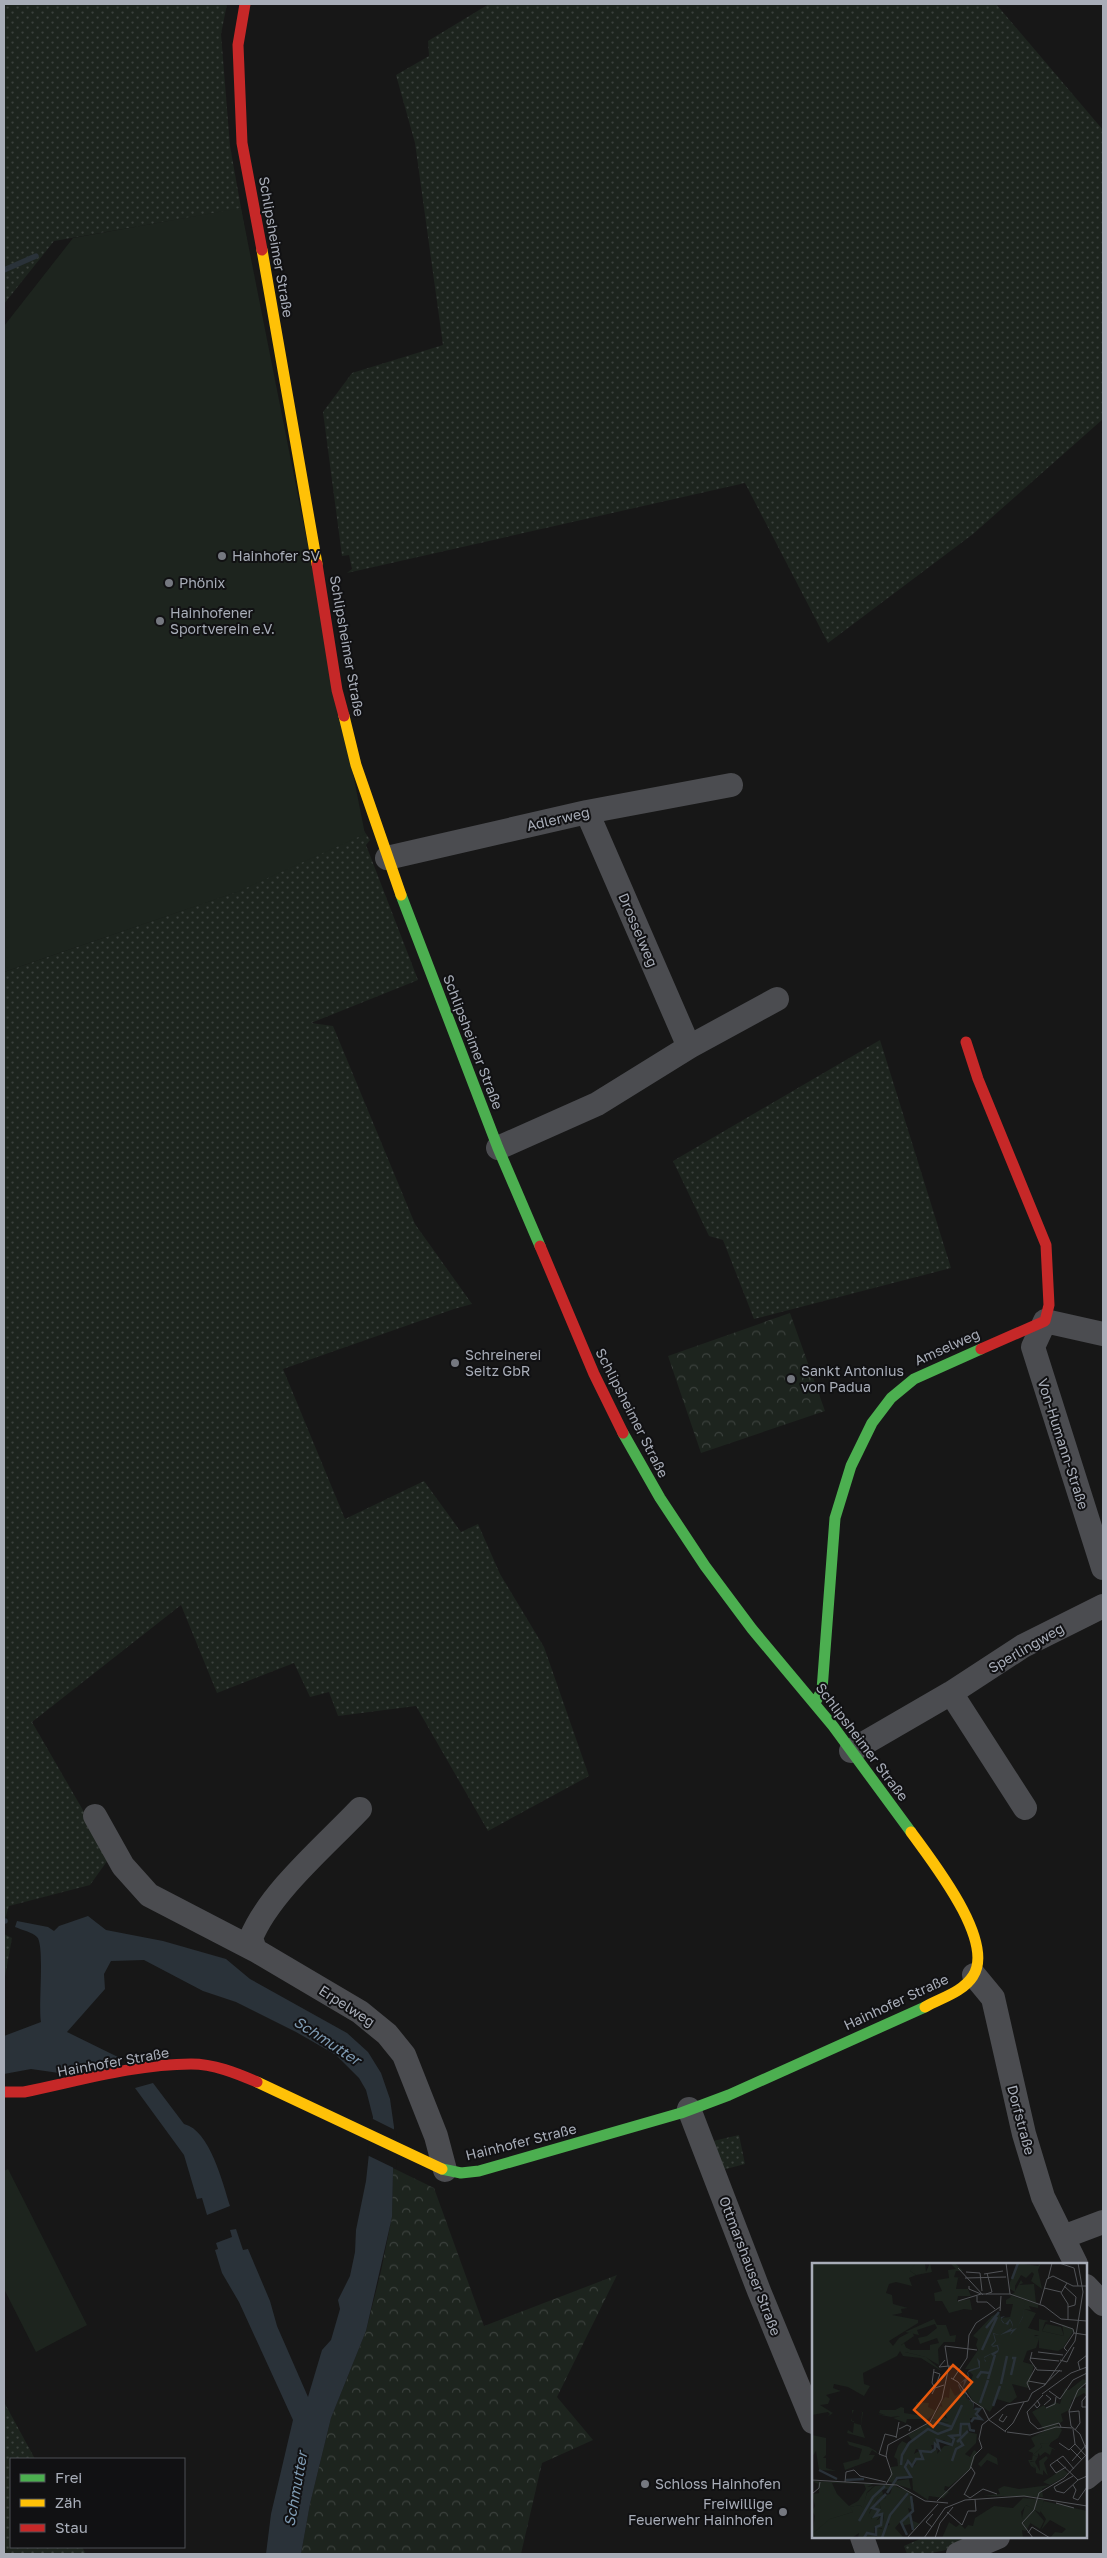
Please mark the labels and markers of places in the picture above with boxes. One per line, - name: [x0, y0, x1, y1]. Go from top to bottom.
- place label: Hainhofer SV: [232, 547, 321, 564]
- marker: Hainhofer SV: [216, 550, 228, 562]
- place label: Phönix: [179, 574, 226, 591]
- marker: Phönix: [163, 577, 175, 589]
- place label: Hainhofener Sportverein e.V.: [170, 604, 275, 637]
- marker: Hainhofener Sportverein e.V.: [154, 615, 166, 627]
- place label: Schreinerei Seitz GbR: [465, 1346, 541, 1379]
- marker: Schreinerei Seitz GbR: [449, 1357, 461, 1369]
- place label: Sankt Antonius von Padua: [801, 1362, 904, 1395]
- marker: Sankt Antonius von Padua: [785, 1373, 797, 1385]
- place label: Schloss Hainhofen: [655, 2475, 781, 2492]
- marker: Schloss Hainhofen: [639, 2478, 651, 2490]
- place label: Freiwillige Feuerwehr Hainhofen: [628, 2495, 773, 2528]
- marker: Freiwillige Feuerwehr Hainhofen: [777, 2506, 789, 2518]

